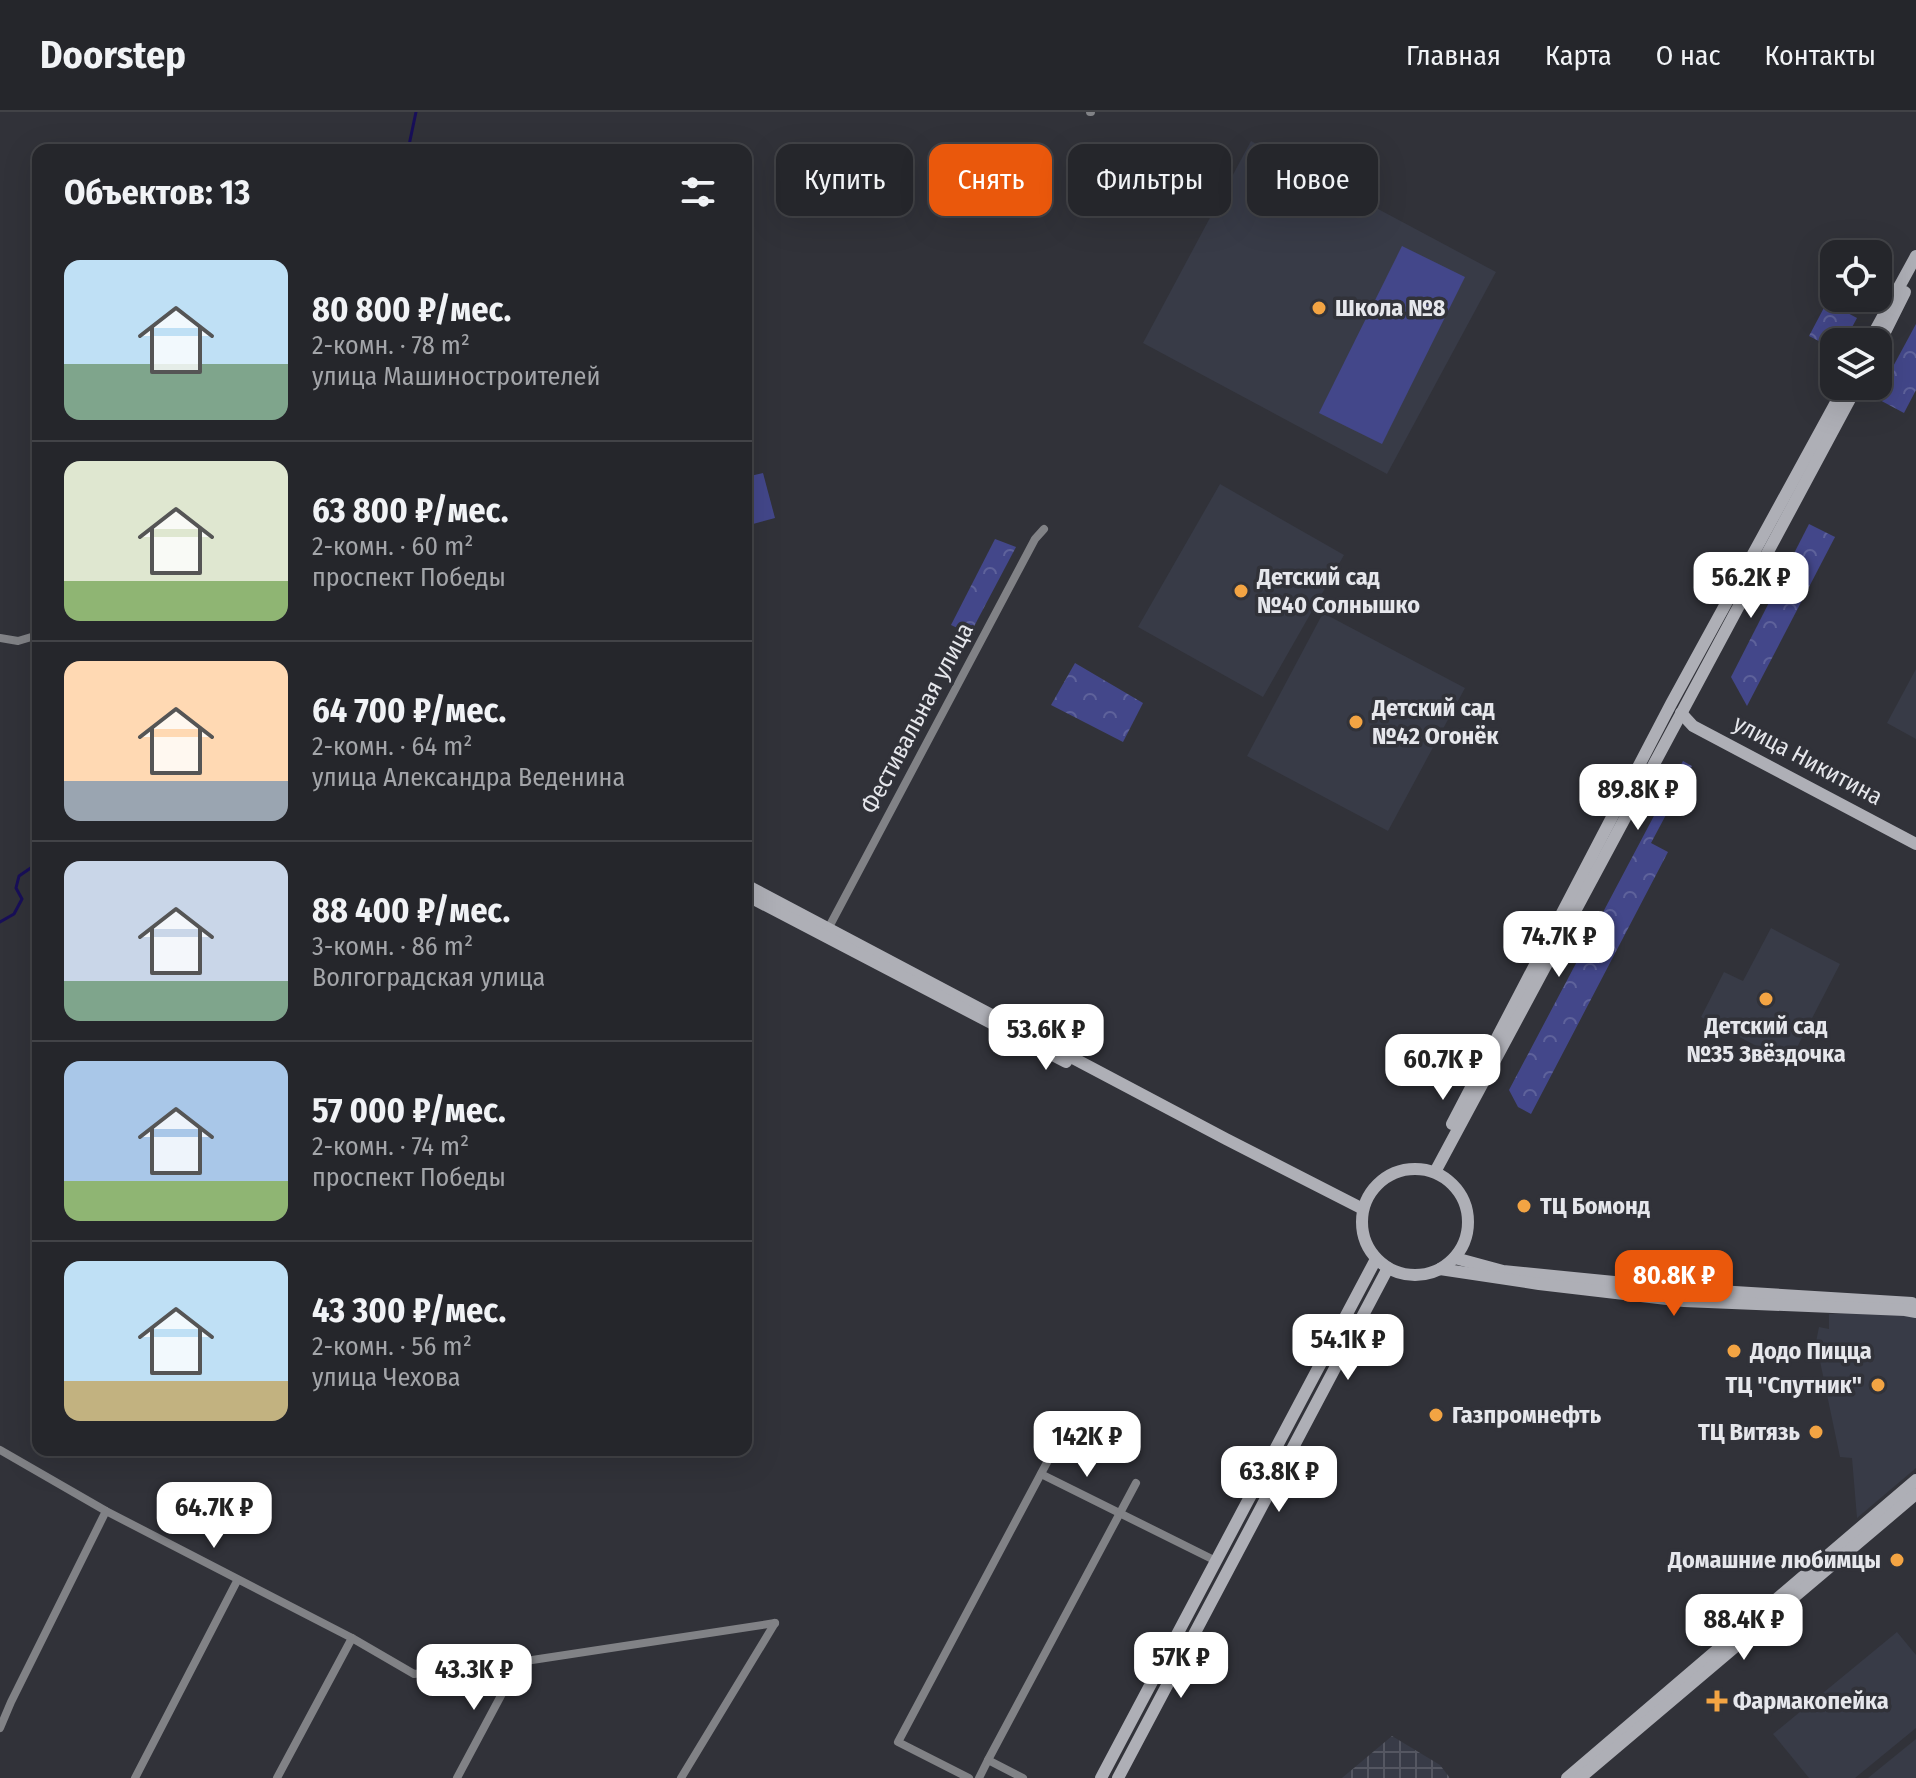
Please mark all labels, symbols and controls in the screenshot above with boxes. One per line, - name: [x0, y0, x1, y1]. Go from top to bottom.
- text: Doorstep: [40, 32, 186, 78]
- text: Главная: [1406, 39, 1501, 72]
- text: Карта: [1545, 39, 1612, 72]
- text: О нас: [1656, 39, 1721, 72]
- text: Контакты: [1765, 39, 1876, 72]
- chip: Купить: [776, 144, 913, 216]
- chip: Снять: [929, 144, 1052, 216]
- chip: Фильтры: [1068, 144, 1231, 216]
- chip: Новое: [1247, 144, 1378, 216]
- icon: filters: [676, 170, 720, 214]
- text: Объектов: 13: [64, 172, 250, 213]
- map controls: [1820, 240, 1892, 400]
- button: locate: [1820, 240, 1892, 312]
- text: 80 800 ₽/мес.: [312, 289, 511, 330]
- icon: home: [128, 292, 224, 388]
- place label: Школа №8: [1335, 294, 1446, 322]
- marker: Школа №8: [1310, 299, 1328, 317]
- button: layers: [1820, 328, 1892, 400]
- text: 2-комн. · 78 m²: [312, 330, 470, 361]
- text: улица Машиностроителей: [312, 361, 600, 392]
- text: 63 800 ₽/мес.: [312, 490, 509, 531]
- icon: home: [128, 493, 224, 589]
- text: 2-комн. · 60 m²: [312, 531, 473, 562]
- pin: 56.2K ₽: [1677, 552, 1825, 620]
- text: проспект Победы: [312, 562, 506, 593]
- text: 56.2K ₽: [1712, 562, 1790, 593]
- place label: Детский сад №40 Солнышко: [1256, 563, 1420, 619]
- marker: Детский сад №40 Солнышко: [1232, 582, 1250, 600]
- street label: Фестивальная улица: [855, 618, 979, 818]
- text: 64 700 ₽/мес.: [312, 690, 506, 731]
- icon: home: [128, 693, 224, 789]
- place label: Детский сад №42 Огонёк: [1371, 694, 1499, 750]
- street label: улица Никитина: [1729, 709, 1887, 811]
- marker: Детский сад №42 Огонёк: [1347, 713, 1365, 731]
- text: 2-комн. · 64 m²: [312, 731, 472, 762]
- text: улица Александра Веденина: [312, 762, 625, 793]
- pin: 89.8K ₽: [1564, 764, 1712, 832]
- text: 89.8K ₽: [1597, 774, 1679, 805]
- text: 88 400 ₽/мес.: [312, 890, 510, 931]
- icon: home: [128, 893, 224, 989]
- pin: 74.7K ₽: [1485, 911, 1633, 979]
- text: 74.7K ₽: [1521, 921, 1597, 952]
- text: 3-комн. · 86 m²: [312, 931, 473, 962]
- text: Волгоградская улица: [312, 962, 545, 993]
- marker: Детский сад №35 Звёздочка: [1757, 990, 1775, 1008]
- pin: 53.6K ₽: [972, 1004, 1120, 1072]
- place label: Детский сад №35 Звёздочка: [1686, 1012, 1846, 1068]
- text: 53.6K ₽: [1007, 1014, 1085, 1045]
- pin: 60.7K ₽: [1369, 1034, 1517, 1102]
- text: 60.7K ₽: [1403, 1044, 1483, 1075]
- text: 57 000 ₽/мес.: [312, 1090, 506, 1131]
- icon: home: [128, 1093, 224, 1189]
- text: 2-комн. · 74 m²: [312, 1131, 469, 1162]
- text: проспект Победы: [312, 1162, 506, 1193]
- place label: ТЦ Бомонд: [1540, 1192, 1650, 1220]
- marker: ТЦ Бомонд: [1515, 1197, 1533, 1215]
- pin: 80.8K ₽: [1600, 1250, 1748, 1318]
- text: 80.8K ₽: [1633, 1260, 1715, 1291]
- text: 43 300 ₽/мес.: [312, 1290, 506, 1331]
- icon: home: [128, 1293, 224, 1389]
- pin: 54.1K ₽: [1274, 1314, 1422, 1382]
- text: 54.1K ₽: [1310, 1324, 1386, 1355]
- text: 2-комн. · 56 m²: [312, 1331, 472, 1362]
- place label: Додо Пицца: [1749, 1337, 1872, 1365]
- marker: Додо Пицца: [1725, 1342, 1743, 1360]
- text: улица Чехова: [312, 1362, 461, 1393]
- place label: ТЦ "Спутник": [1726, 1371, 1862, 1399]
- marker: ТЦ "Спутник": [1869, 1376, 1887, 1394]
- place label: Газпромнефть: [1452, 1401, 1602, 1429]
- marker: Газпромнефть: [1427, 1406, 1445, 1424]
- pin: 142K ₽: [1022, 1411, 1152, 1479]
- place label: ТЦ Витязь: [1698, 1418, 1801, 1446]
- text: 142K ₽: [1052, 1421, 1122, 1452]
- marker: ТЦ Витязь: [1807, 1423, 1825, 1441]
- pin: 63.8K ₽: [1205, 1446, 1353, 1514]
- text: 63.8K ₽: [1239, 1456, 1319, 1487]
- pin: 64.7K ₽: [140, 1482, 288, 1550]
- text: 64.7K ₽: [175, 1492, 253, 1523]
- place label: Домашние любимцы: [1667, 1546, 1881, 1574]
- marker: Домашние любимцы: [1888, 1551, 1906, 1569]
- pin: 88.4K ₽: [1670, 1594, 1818, 1662]
- text: 88.4K ₽: [1704, 1604, 1784, 1635]
- pin: 57K ₽: [1125, 1632, 1237, 1700]
- text: 57K ₽: [1152, 1642, 1210, 1673]
- pin: 43.3K ₽: [400, 1644, 548, 1712]
- text: 43.3K ₽: [435, 1654, 513, 1685]
- place label: Фармакопейка: [1733, 1687, 1889, 1715]
- marker: Фармакопейка: [1708, 1692, 1726, 1710]

